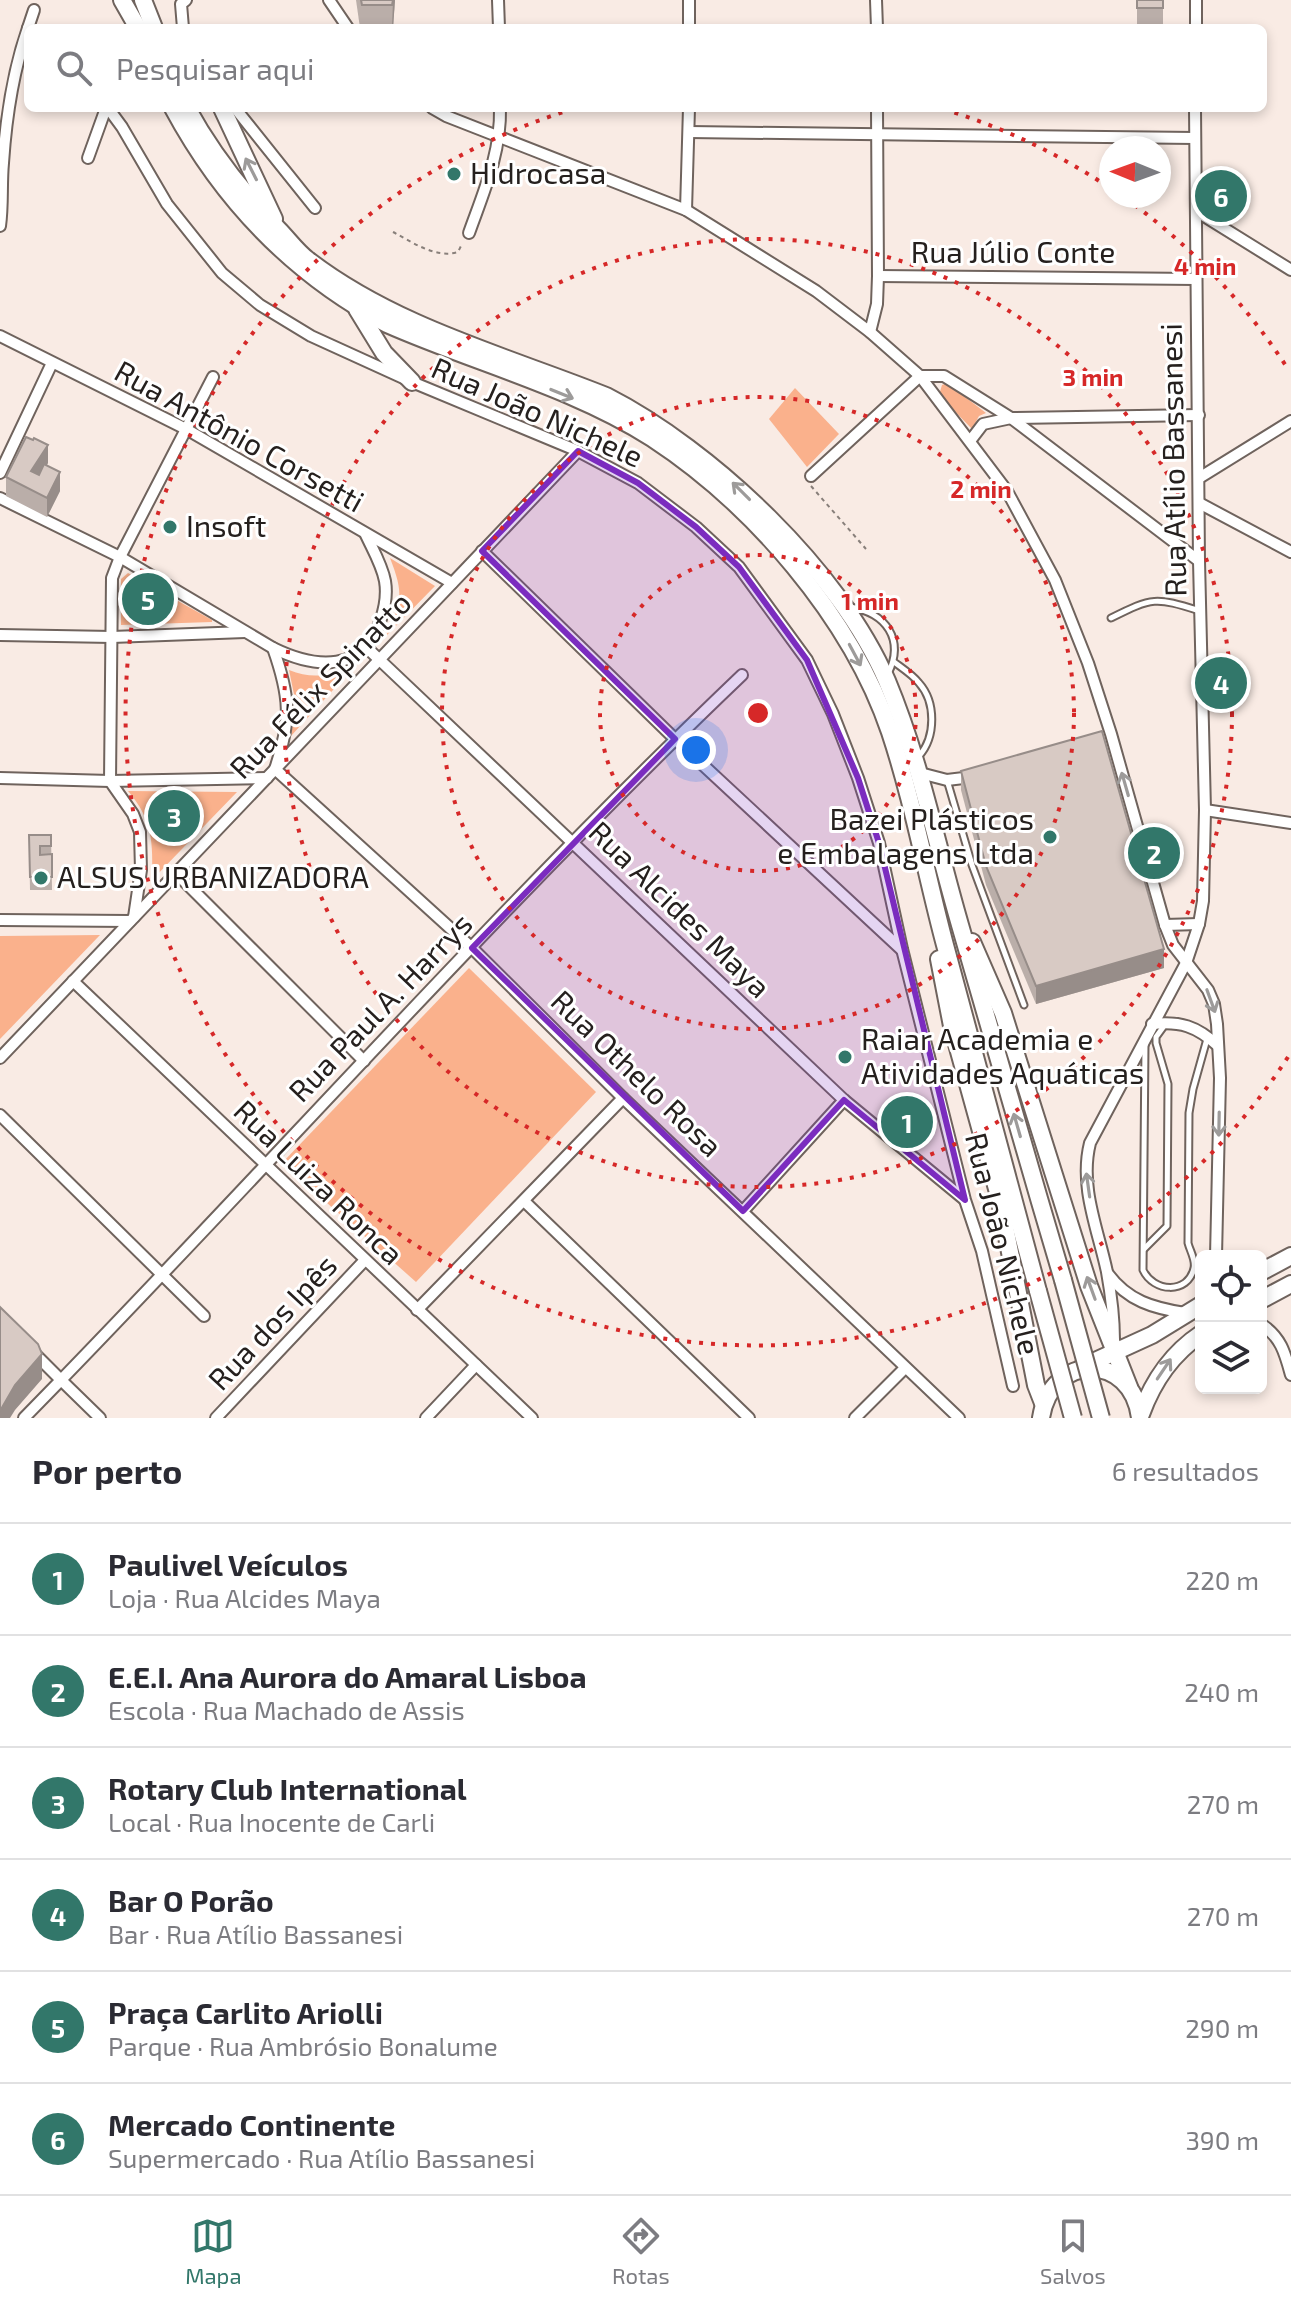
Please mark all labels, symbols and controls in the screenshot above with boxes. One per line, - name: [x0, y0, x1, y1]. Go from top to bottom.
- search box: [24, 24, 1267, 112]
- icon: search: [52, 46, 96, 90]
- text: Pesquisar aqui: [116, 50, 314, 86]
- north arrow: [1099, 136, 1171, 208]
- place label: Hidrocasa: [470, 154, 606, 190]
- one-way arrow: [243, 158, 258, 182]
- marker: Hidrocasa: [445, 165, 463, 183]
- pin: 6: [1195, 166, 1247, 226]
- street label: Rua Júlio Conte: [911, 233, 1115, 269]
- text: 4 min: [1174, 251, 1236, 280]
- street label: Rua Atílio Bassanesi: [1152, 323, 1192, 597]
- street label: Rua João Nichele: [427, 348, 649, 474]
- street label: Rua Antônio Corsetti: [109, 352, 371, 519]
- text: 3 min: [1063, 362, 1123, 391]
- one-way arrow: [549, 388, 574, 402]
- text: 2 min: [950, 474, 1012, 503]
- one-way arrow: [732, 482, 751, 501]
- place label: Insoft: [186, 507, 266, 543]
- marker: Insoft: [161, 518, 179, 536]
- pin: 5: [122, 569, 174, 629]
- street label: Rua Félix Spinatto: [222, 584, 418, 785]
- text: 1 min: [841, 586, 899, 615]
- one-way arrow: [847, 643, 863, 667]
- pin: 4: [1195, 653, 1247, 713]
- centre of rings: [744, 699, 772, 727]
- your location: [676, 730, 716, 770]
- one-way arrow: [1117, 772, 1132, 798]
- pin: 3: [148, 786, 200, 846]
- place label: Bazei Plásticos e Embalagens Ltda: [777, 800, 1034, 870]
- street label: Rua Alcides Maya: [582, 813, 778, 1004]
- pin: 2: [1128, 823, 1180, 883]
- marker: Bazei Plásticos e Embalagens Ltda: [1041, 828, 1059, 846]
- place label: ALSUS URBANIZADORA: [57, 858, 369, 894]
- marker: ALSUS URBANIZADORA: [32, 869, 50, 887]
- street label: Rua Paul A. Harrys: [280, 905, 479, 1108]
- street label: Rua Othelo Rosa: [544, 982, 730, 1163]
- one-way arrow: [1204, 988, 1219, 1013]
- place label: Raiar Academia e Atividades Aquáticas: [861, 1020, 1144, 1090]
- marker: Raiar Academia e Atividades Aquáticas: [836, 1048, 854, 1066]
- street label: Rua Luiza Ronca: [227, 1092, 411, 1271]
- pin: 1: [881, 1092, 933, 1152]
- one-way arrow: [1211, 1110, 1226, 1137]
- one-way arrow: [1009, 1112, 1024, 1138]
- street label: Rua João Nichele: [959, 1129, 1049, 1358]
- one-way arrow: [1080, 1173, 1095, 1198]
- street label: Rua dos Ipês: [200, 1247, 343, 1397]
- map controls: [1195, 1250, 1267, 1394]
- button: locate: [1195, 1250, 1267, 1322]
- one-way arrow: [1083, 1277, 1097, 1301]
- button: layers: [1195, 1322, 1267, 1394]
- one-way arrow: [1155, 1359, 1172, 1381]
- text: Por perto: [32, 1450, 182, 1491]
- text: 6 resultados: [1112, 1455, 1259, 1486]
- text: Paulivel Veículos: [108, 1546, 348, 1582]
- text: 1: [52, 1564, 64, 1595]
- text: 220 m: [1186, 1564, 1259, 1595]
- text: Loja · Rua Alcides Maya: [108, 1582, 381, 1613]
- text: E.E.I. Ana Aurora do Amaral Lisboa: [108, 1658, 587, 1694]
- text: 2: [50, 1676, 66, 1707]
- text: 240 m: [1184, 1676, 1259, 1707]
- text: Escola · Rua Machado de Assis: [108, 1694, 465, 1725]
- text: Rotary Club International: [108, 1770, 467, 1806]
- text: 3: [51, 1788, 65, 1819]
- text: 270 m: [1187, 1788, 1259, 1819]
- text: Local · Rua Inocente de Carli: [108, 1806, 435, 1837]
- text: Bar O Porão: [108, 1882, 274, 1918]
- text: 4: [50, 1900, 66, 1931]
- text: 270 m: [1187, 1900, 1259, 1931]
- text: Bar · Rua Atílio Bassanesi: [108, 1918, 403, 1949]
- text: Praça Carlito Ariolli: [108, 1994, 383, 2030]
- text: 5: [51, 2012, 65, 2043]
- text: 290 m: [1185, 2012, 1259, 2043]
- text: Parque · Rua Ambrósio Bonalume: [108, 2030, 498, 2061]
- text: Mercado Continente: [108, 2106, 396, 2142]
- text: 6: [50, 2124, 66, 2155]
- text: 390 m: [1185, 2124, 1259, 2155]
- text: Supermercado · Rua Atílio Bassanesi: [108, 2142, 535, 2173]
- tab: Mapa: [185, 2214, 241, 2288]
- tab: Rotas: [612, 2214, 670, 2288]
- tab: Salvos: [1040, 2214, 1106, 2288]

